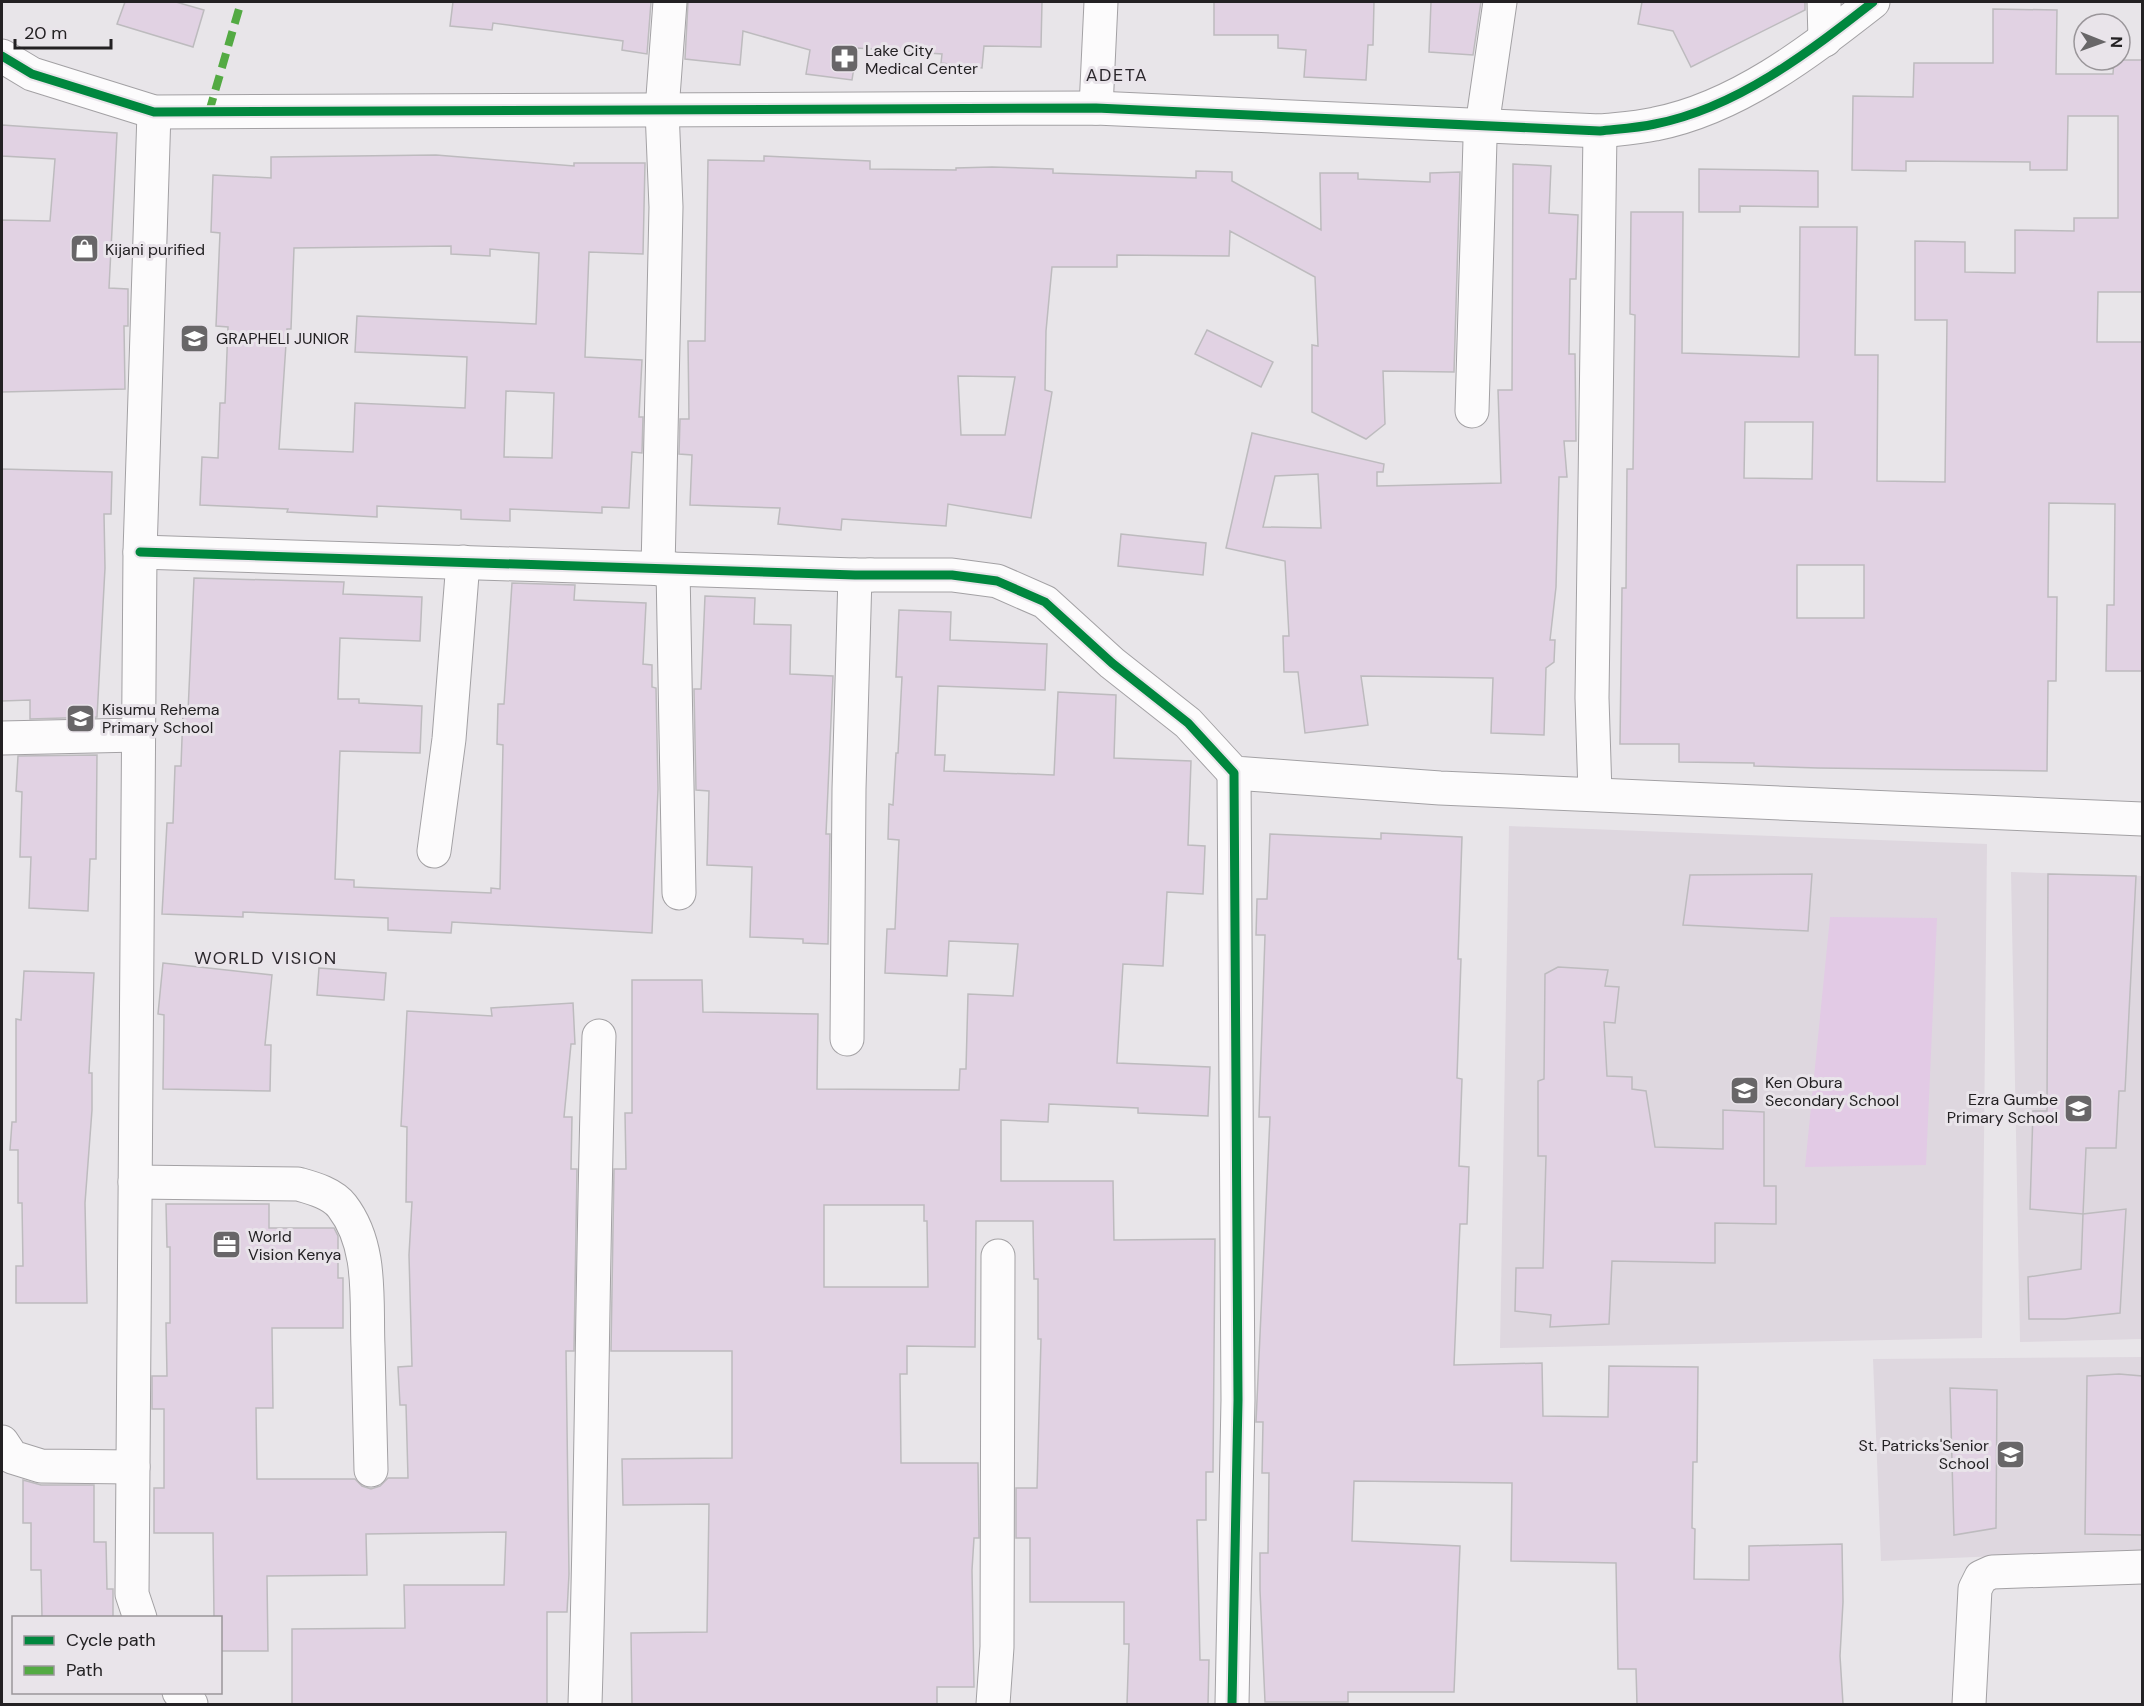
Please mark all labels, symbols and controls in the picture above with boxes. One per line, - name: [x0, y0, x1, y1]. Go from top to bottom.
- scale bar: [15, 12, 111, 50]
- north arrow: [2072, 12, 2132, 72]
- text: 20 m: [24, 21, 67, 45]
- text: N: [2106, 36, 2127, 48]
- place label: Lake City Medical Center: [865, 40, 978, 79]
- pharmacy icon: Lake City Medical Center: [828, 43, 860, 75]
- district label: ADETA: [1086, 63, 1148, 87]
- shop icon: Kijani purified: [68, 233, 100, 265]
- place label: Kijani purified: [105, 239, 205, 260]
- school or university icon: GRAPHELI JUNIOR: [179, 322, 211, 354]
- place label: GRAPHELI JUNIOR: [216, 328, 349, 349]
- place label: Kisumu Rehema Primary School: [102, 699, 219, 738]
- school or university icon: Kisumu Rehema Primary School: [65, 702, 97, 734]
- district label: WORLD VISION: [194, 946, 338, 970]
- place label: Ken Obura Secondary School: [1765, 1072, 1899, 1111]
- school or university icon: Ken Obura Secondary School: [1728, 1075, 1760, 1107]
- place label: Ezra Gumbe Primary School: [1947, 1089, 2058, 1128]
- school or university icon: Ezra Gumbe Primary School: [2063, 1092, 2095, 1124]
- place label: World Vision Kenya: [248, 1226, 341, 1265]
- office icon: World Vision Kenya: [211, 1229, 243, 1261]
- place label: St. Patricks'Senior School: [1858, 1435, 1989, 1474]
- school or university icon: St. Patricks'Senior School: [1994, 1438, 2026, 1470]
- legend: [12, 1616, 222, 1694]
- text: Cycle path: [66, 1628, 156, 1652]
- text: Path: [66, 1658, 103, 1682]

